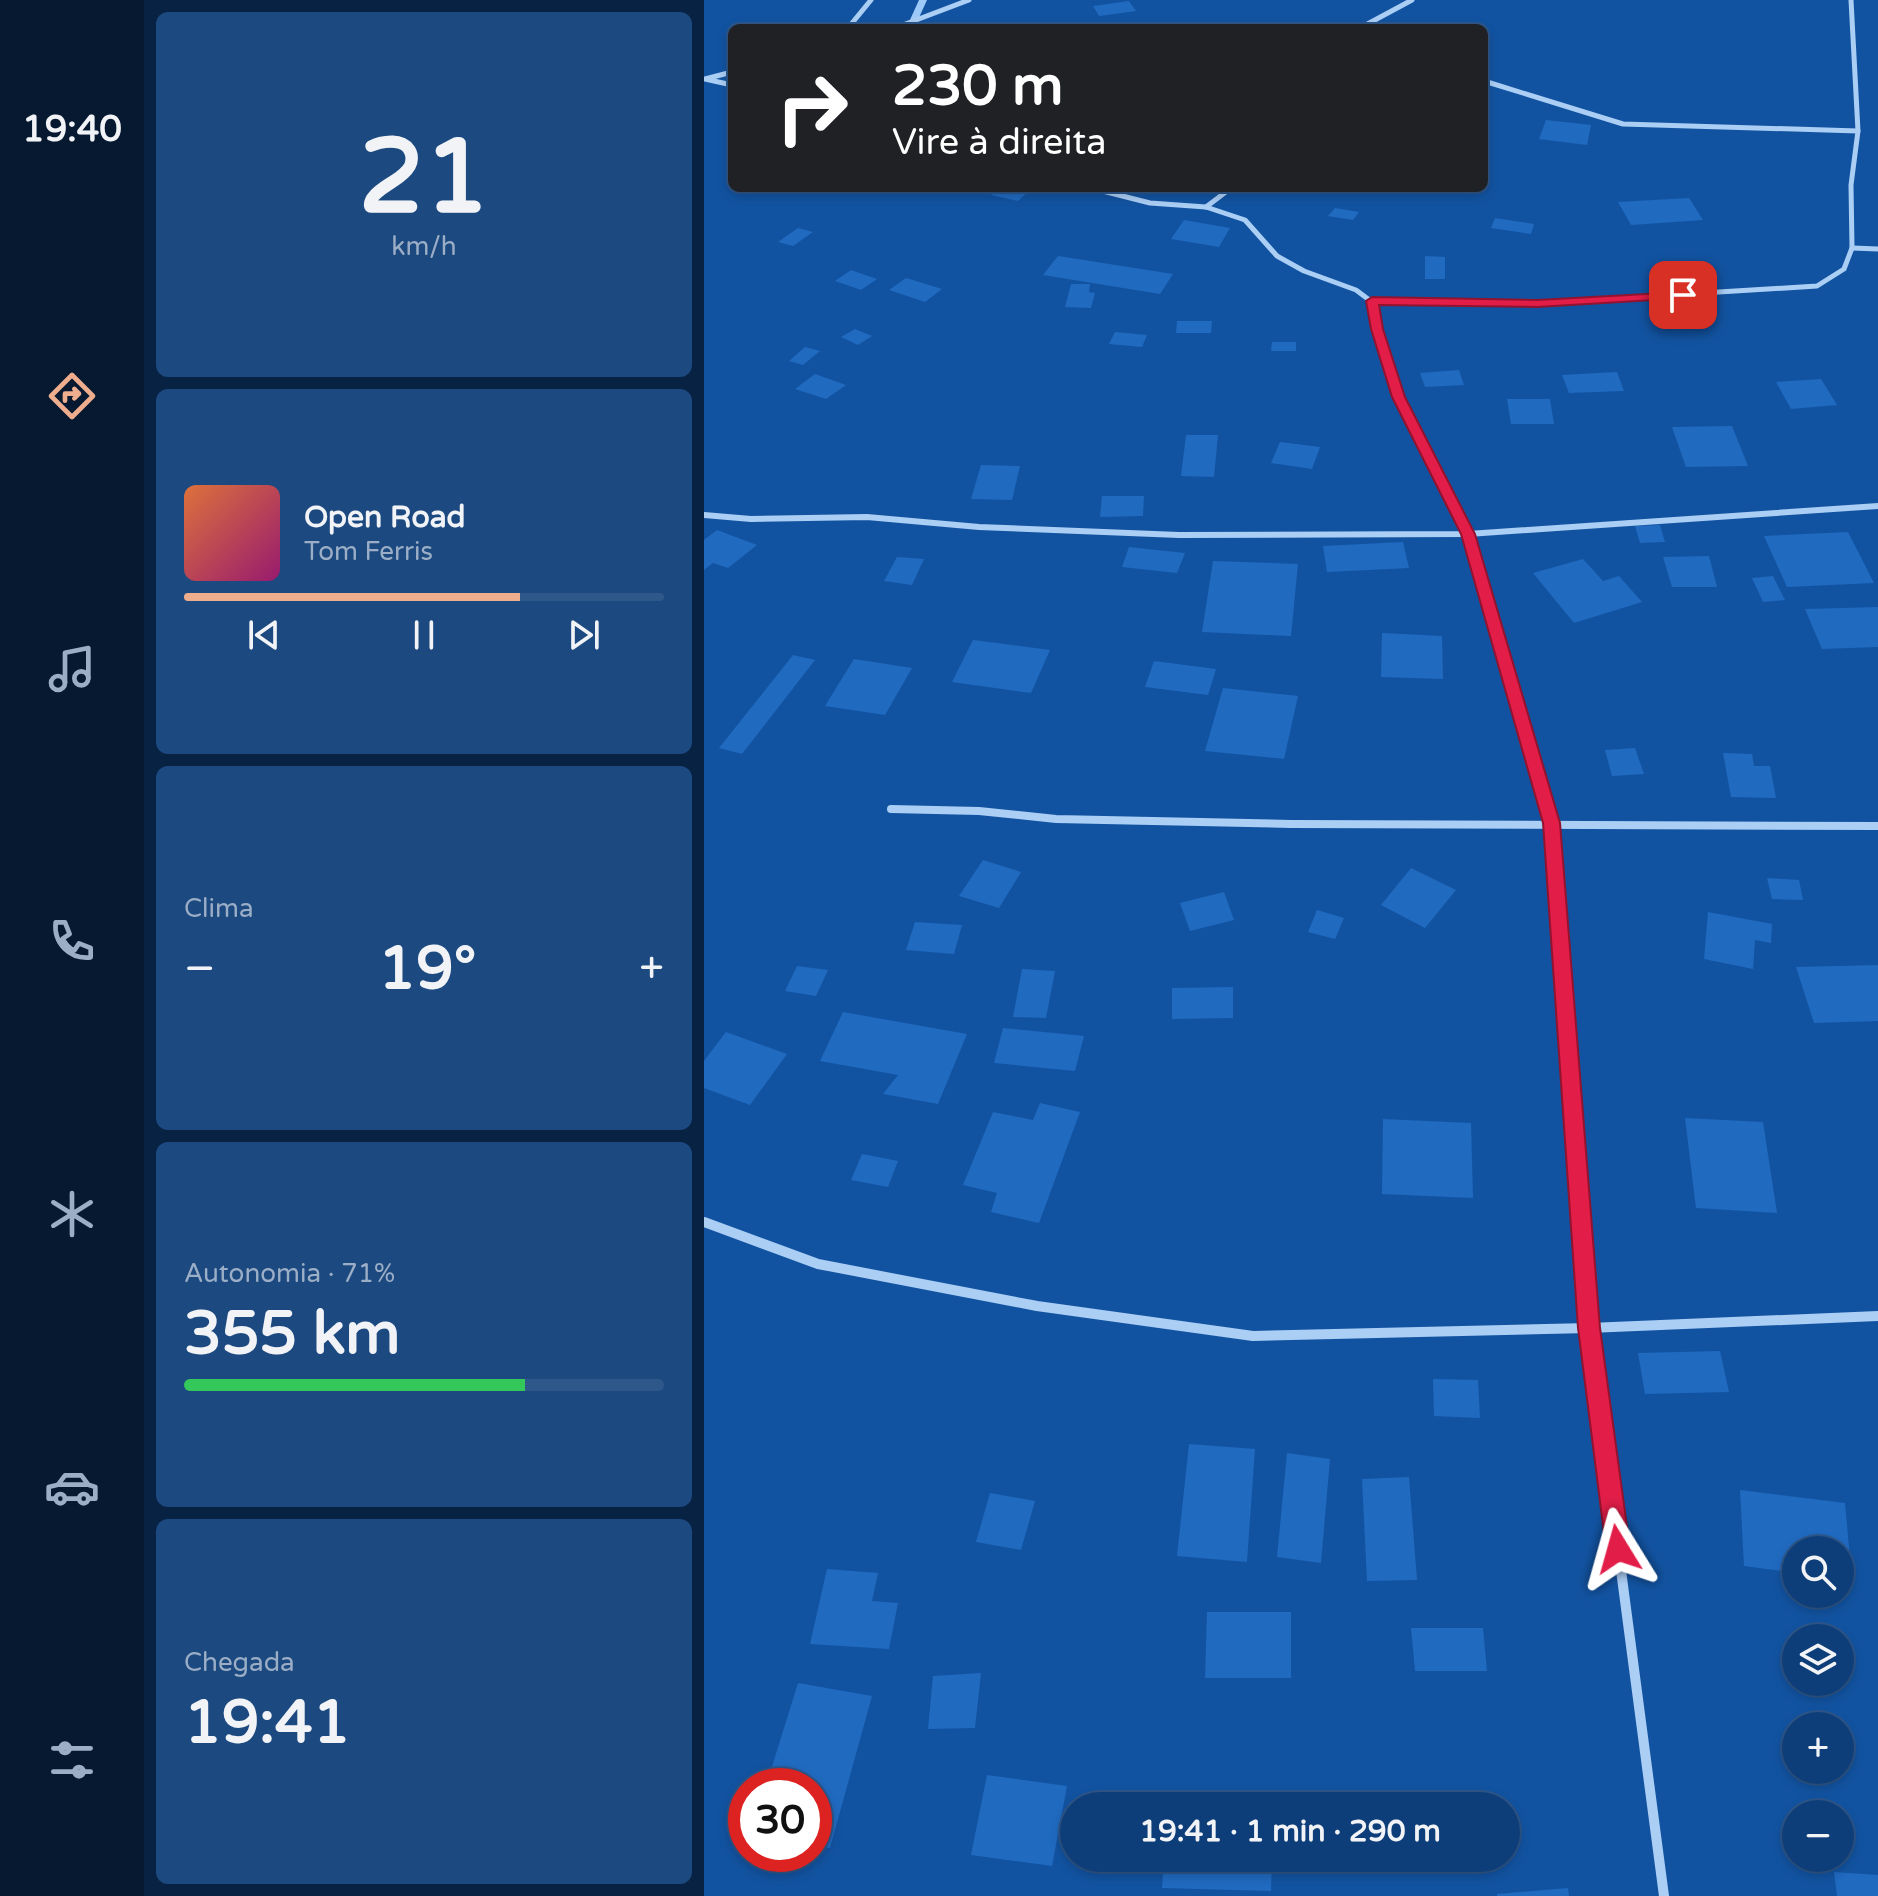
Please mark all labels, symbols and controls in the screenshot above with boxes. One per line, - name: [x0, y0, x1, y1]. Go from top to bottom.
- text: 230 m: [892, 53, 1063, 120]
- icon: right: [760, 56, 864, 160]
- text: 19:40: [22, 108, 122, 151]
- text: 21: [359, 116, 489, 241]
- text: Vire à direita: [892, 121, 1106, 164]
- text: km/h: [391, 231, 457, 262]
- pin: [1649, 261, 1717, 329]
- icon: arrive: [1661, 273, 1705, 317]
- icon: directions: [44, 368, 100, 424]
- text: Open Road: [304, 499, 465, 536]
- text: Tom Ferris: [304, 536, 433, 567]
- icon: previous: [242, 613, 286, 657]
- icon: pause: [402, 613, 446, 657]
- icon: next: [562, 613, 606, 657]
- icon: music: [44, 641, 100, 697]
- text: Clima: [184, 893, 254, 924]
- icon: phone: [44, 913, 100, 969]
- text: 19°: [378, 933, 476, 1005]
- text: −: [184, 943, 215, 996]
- text: +: [639, 943, 664, 996]
- icon: climate: [44, 1186, 100, 1242]
- text: Autonomia · 71%: [184, 1258, 395, 1289]
- text: 355 km: [184, 1298, 400, 1370]
- icon: car: [44, 1459, 100, 1515]
- position arrow: [1576, 1507, 1660, 1591]
- map controls: [1782, 1536, 1854, 1872]
- button: search: [1782, 1536, 1854, 1608]
- button: layers: [1782, 1624, 1854, 1696]
- text: Chegada: [184, 1647, 295, 1678]
- text: 19:41: [184, 1687, 350, 1759]
- button: +: [1782, 1712, 1854, 1784]
- icon: filters: [44, 1732, 100, 1788]
- speed limit sign: 30: [728, 1768, 832, 1872]
- button: −: [1782, 1800, 1854, 1872]
- text: 19:41 · 1 min · 290 m: [1139, 1813, 1441, 1850]

